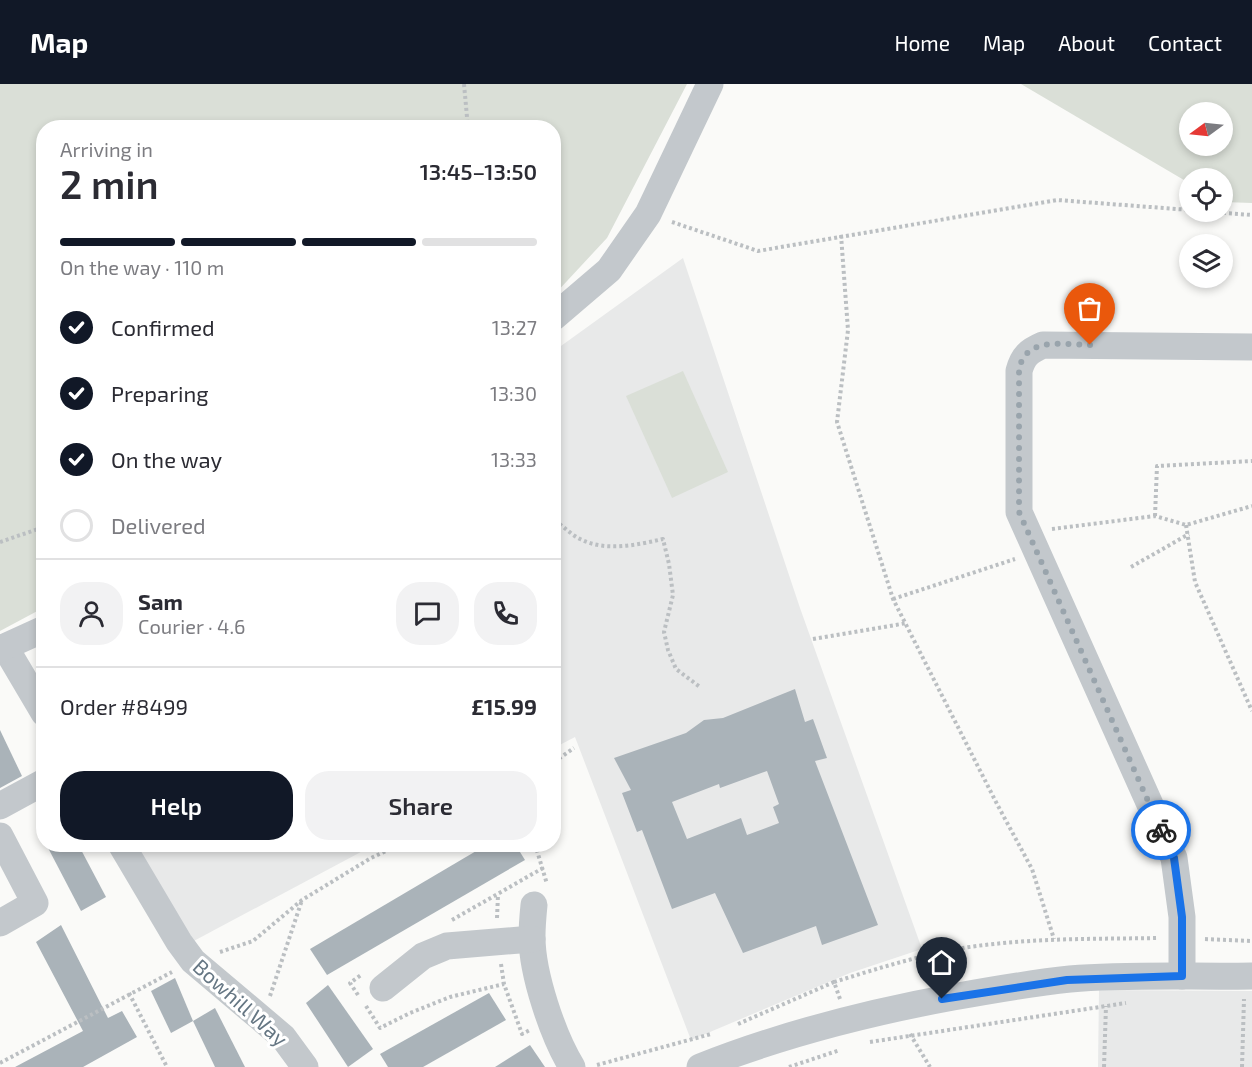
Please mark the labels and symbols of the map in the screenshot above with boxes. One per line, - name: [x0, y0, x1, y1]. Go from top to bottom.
- north arrow: [1179, 102, 1233, 156]
- pin: [1064, 283, 1115, 345]
- courier: [1131, 800, 1191, 860]
- pin: [916, 937, 967, 999]
- street label: Bowhill Way: [189, 953, 293, 1051]

